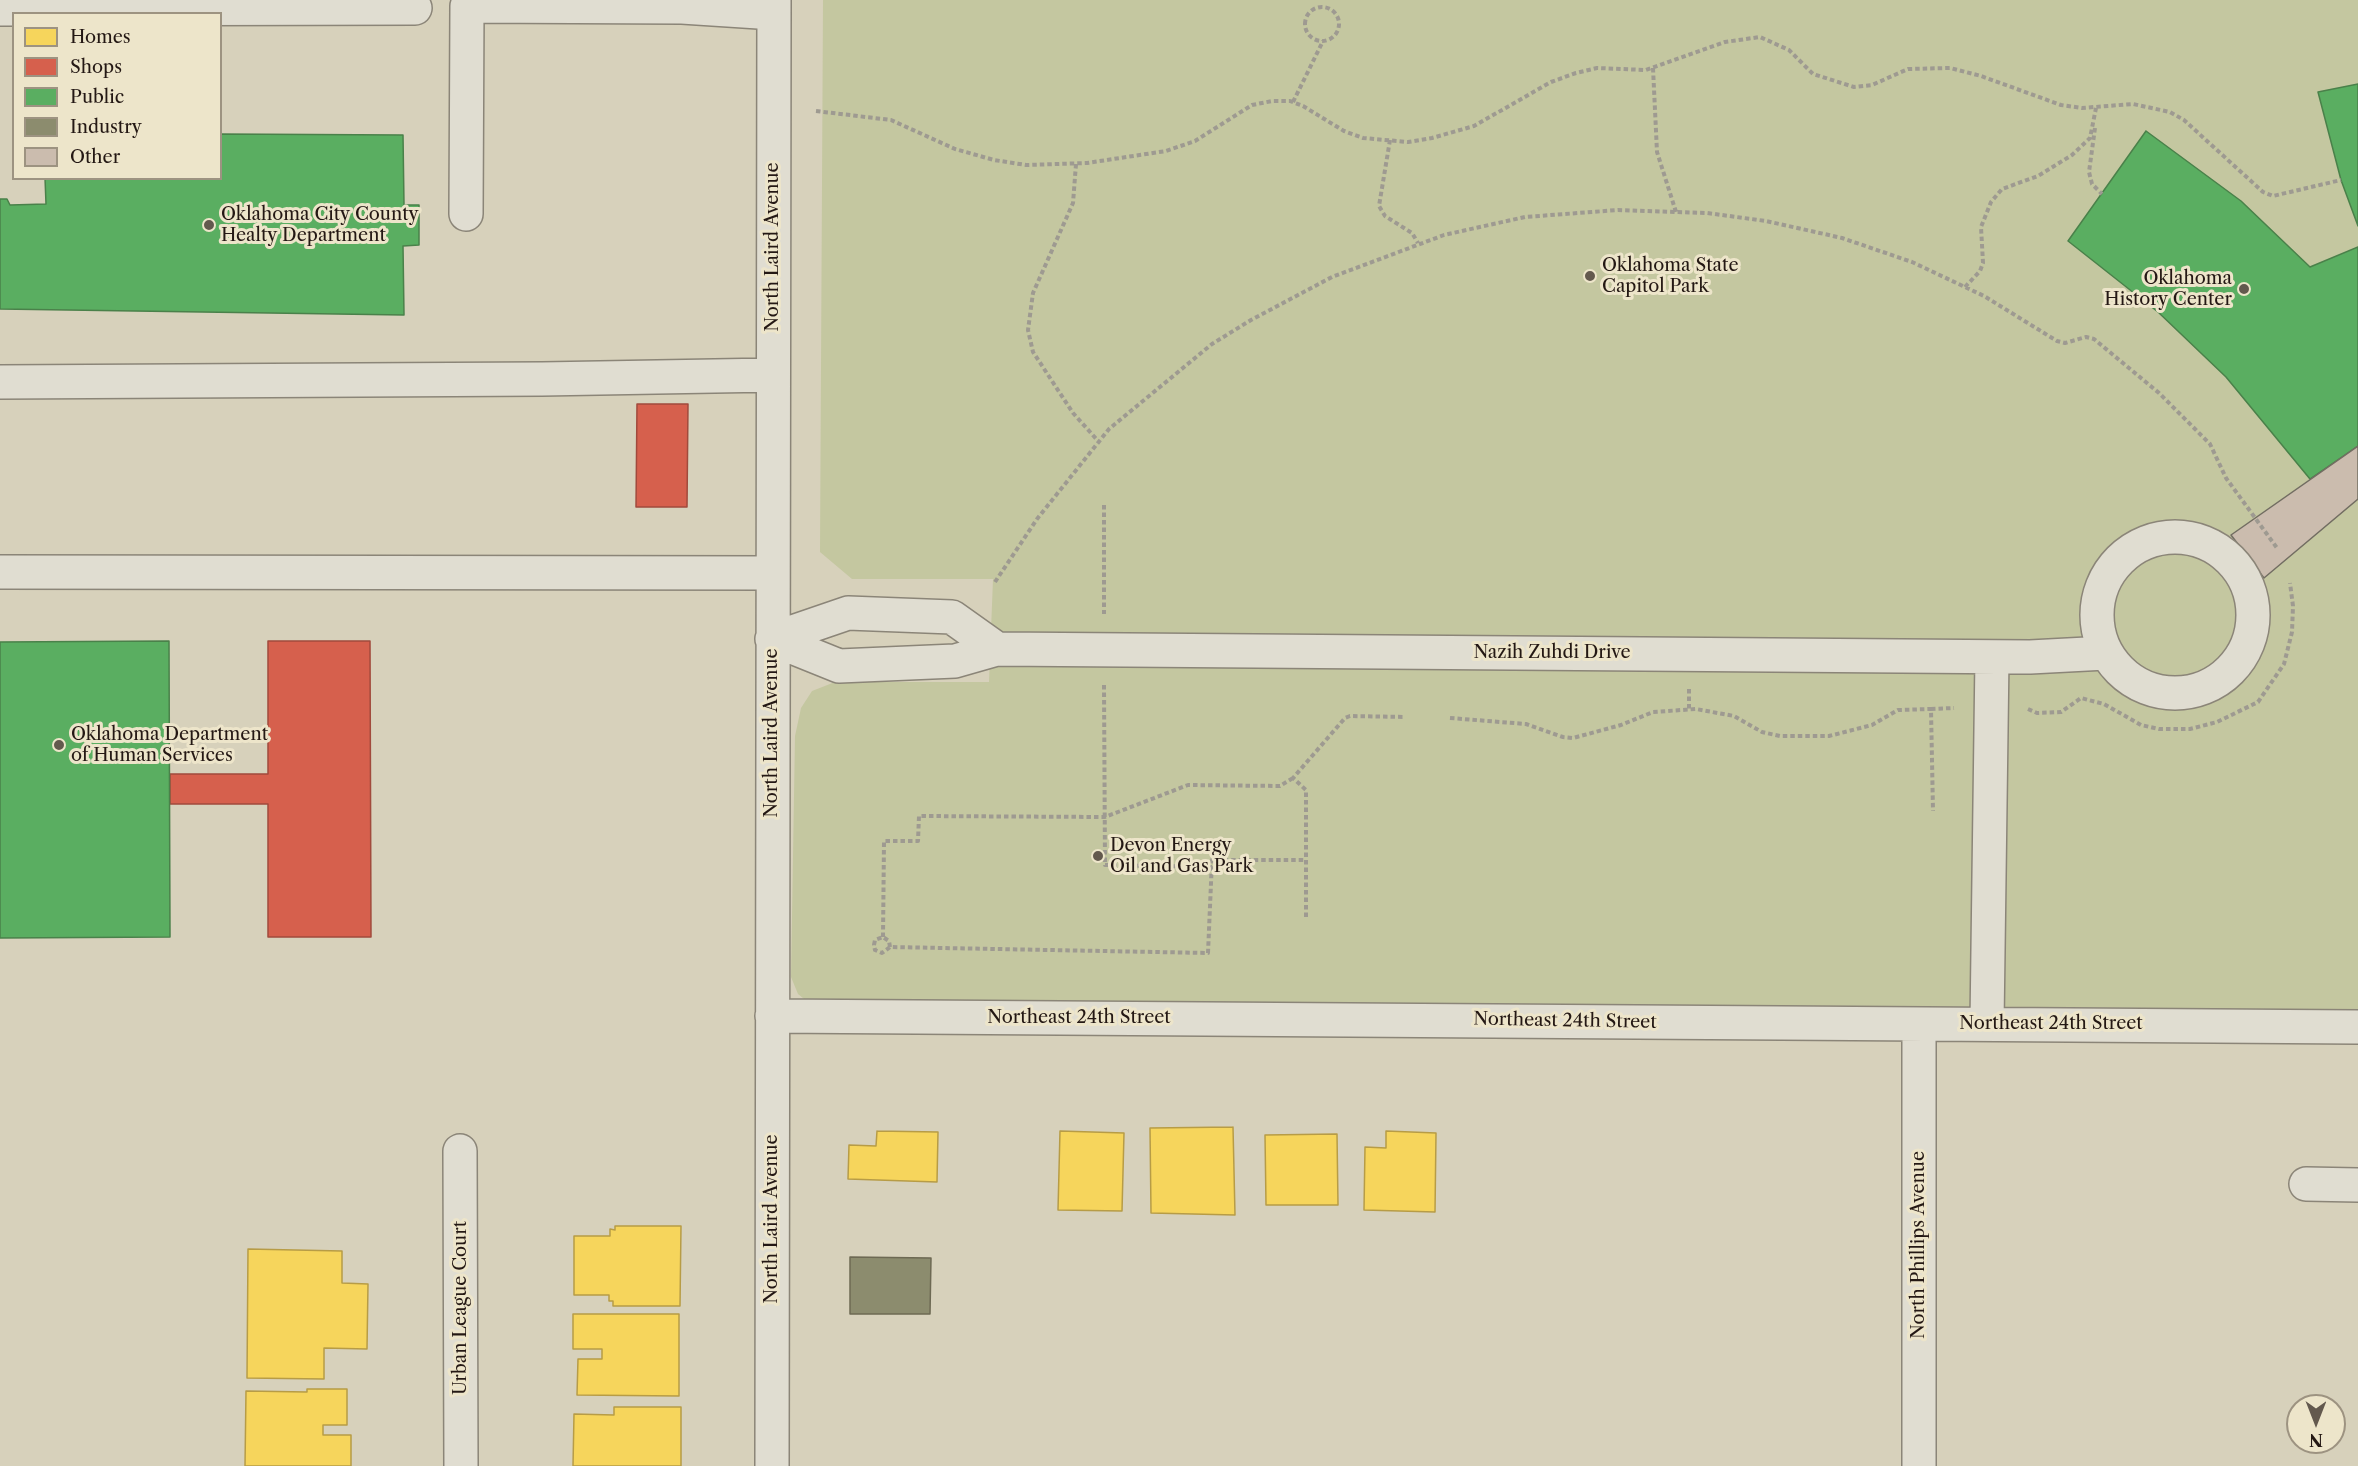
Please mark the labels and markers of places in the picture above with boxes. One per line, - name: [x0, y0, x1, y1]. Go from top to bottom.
- place label: Oklahoma City County Healty Department: [221, 204, 419, 246]
- marker: Oklahoma City County Healty Department: [202, 218, 216, 232]
- place label: Oklahoma State Capitol Park: [1602, 255, 1738, 298]
- place label: Oklahoma History Center: [2104, 268, 2232, 310]
- marker: Oklahoma State Capitol Park: [1583, 269, 1597, 283]
- marker: Oklahoma History Center: [2237, 282, 2251, 296]
- place label: Oklahoma Department of Human Services: [71, 724, 268, 766]
- marker: Oklahoma Department of Human Services: [52, 738, 66, 752]
- place label: Devon Energy Oil and Gas Park: [1110, 835, 1253, 878]
- marker: Devon Energy Oil and Gas Park: [1091, 849, 1105, 863]

